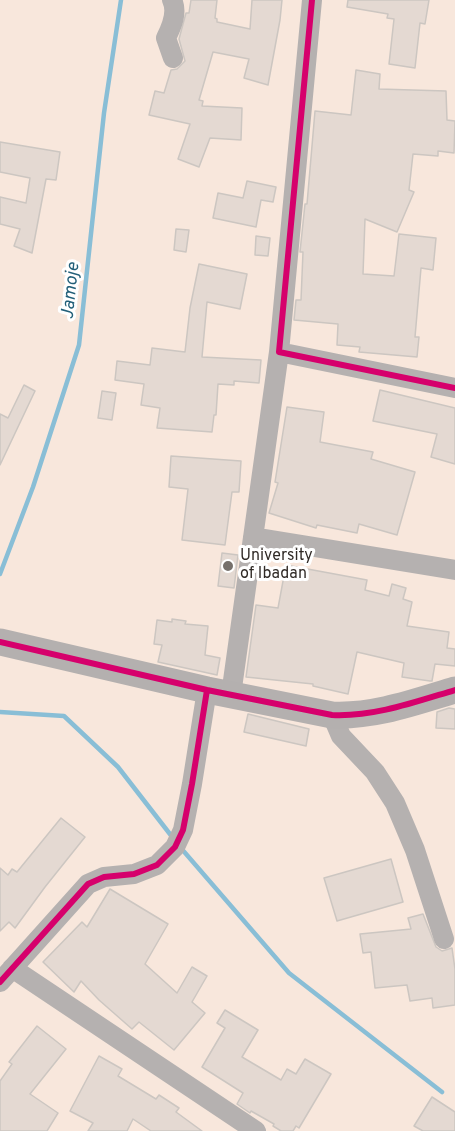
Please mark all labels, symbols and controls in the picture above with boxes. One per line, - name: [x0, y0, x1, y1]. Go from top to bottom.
- water label: Jamoje: [58, 262, 86, 320]
- place label: University of Ibadan: [240, 547, 313, 585]
- marker: University of Ibadan: [221, 559, 235, 573]

